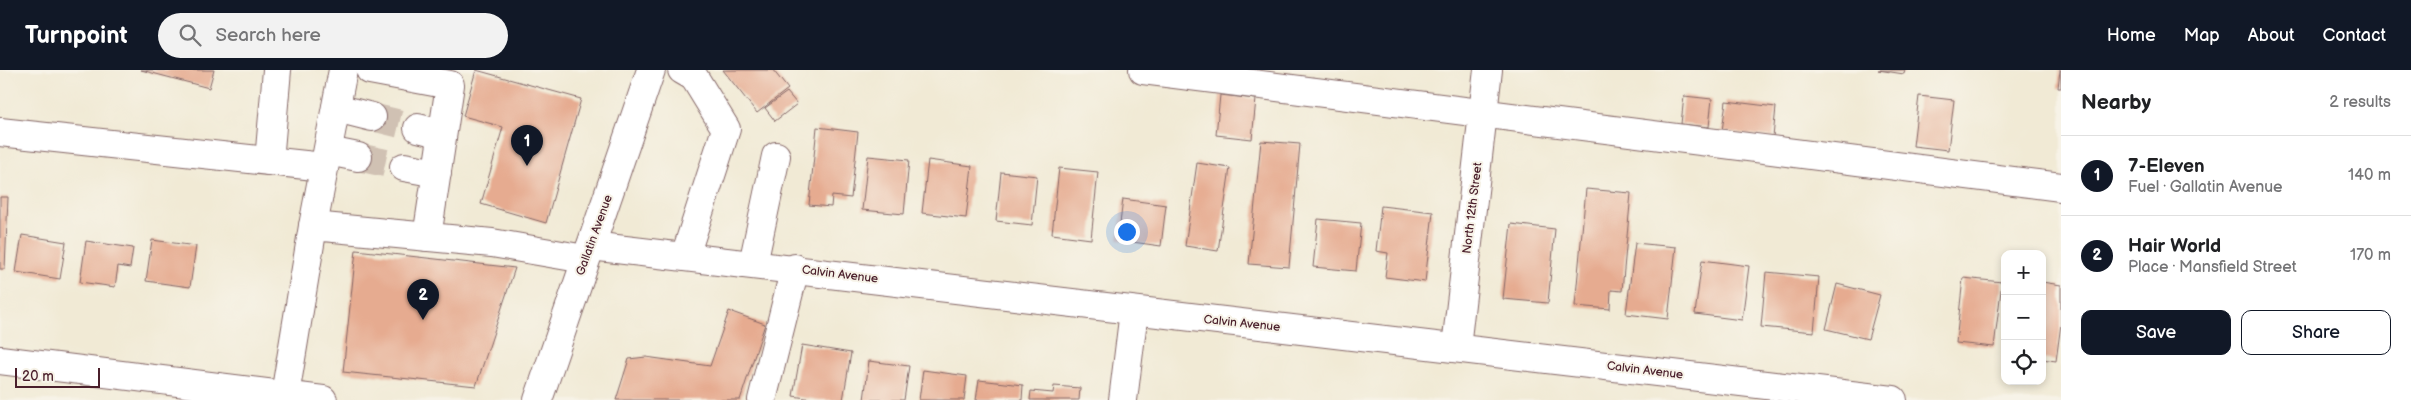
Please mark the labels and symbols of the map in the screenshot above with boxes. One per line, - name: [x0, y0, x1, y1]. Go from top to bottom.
- pin: 1: [511, 125, 543, 166]
- street label: North 12th Street: [1459, 161, 1486, 255]
- street label: Gallatin Avenue: [573, 193, 616, 277]
- your location: [1114, 219, 1140, 245]
- street label: Calvin Avenue: [801, 262, 879, 287]
- pin: 2: [407, 279, 439, 320]
- street label: Calvin Avenue: [1203, 312, 1281, 335]
- street label: Calvin Avenue: [1606, 358, 1684, 383]
- scale bar: [15, 365, 100, 388]

